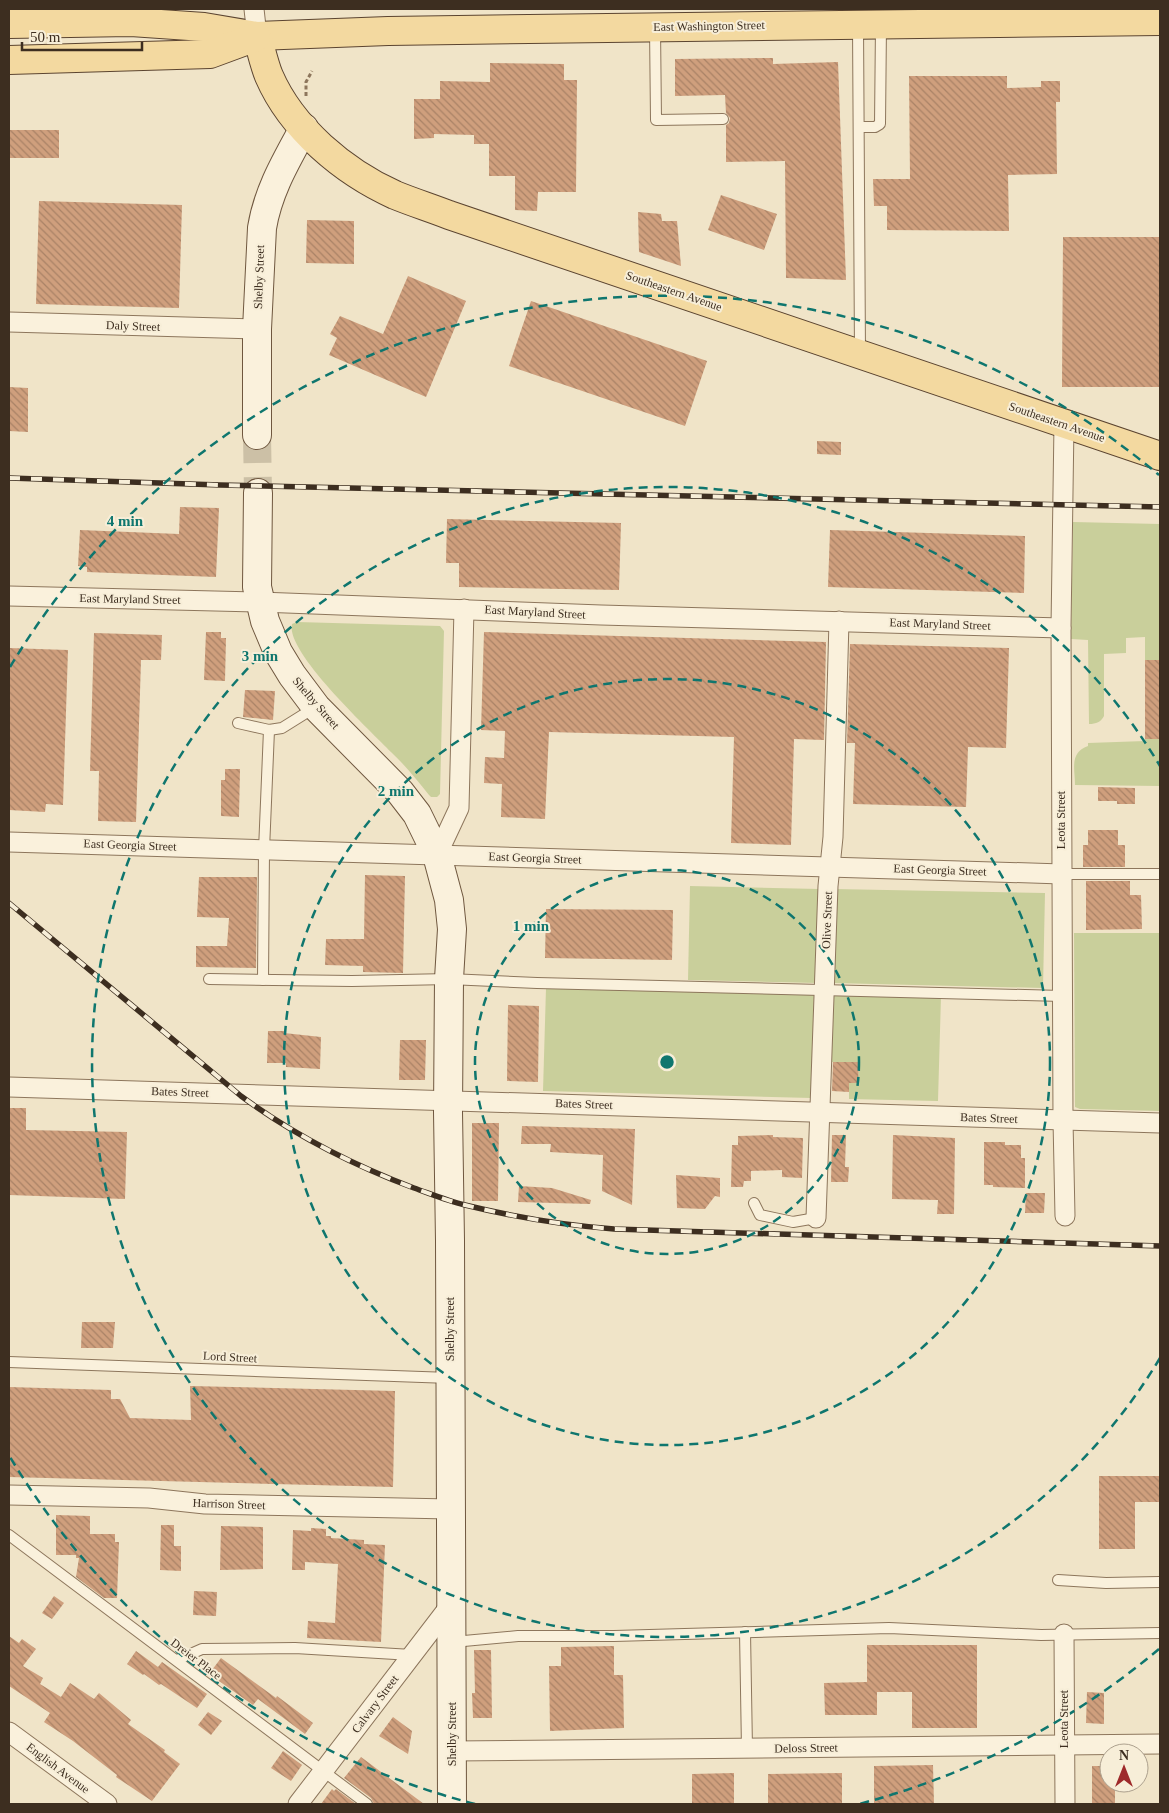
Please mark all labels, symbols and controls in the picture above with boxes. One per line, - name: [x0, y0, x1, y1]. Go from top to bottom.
- street label: East Washington Street: [653, 18, 766, 34]
- scale bar: [22, 20, 142, 52]
- text: 50 m: [30, 29, 61, 45]
- street label: Shelby Street: [251, 244, 267, 309]
- street label: Southeastern Avenue: [624, 268, 724, 314]
- street label: Daly Street: [106, 318, 161, 334]
- street label: Southeastern Avenue: [1007, 399, 1107, 445]
- text: 4 min: [107, 513, 144, 529]
- street label: East Maryland Street: [79, 591, 181, 607]
- street label: East Maryland Street: [484, 602, 587, 622]
- street label: East Maryland Street: [889, 615, 992, 633]
- text: 3 min: [242, 648, 279, 664]
- street label: Shelby Street: [290, 674, 343, 732]
- text: 2 min: [378, 783, 415, 799]
- street label: Leota Street: [1054, 790, 1068, 849]
- street label: East Georgia Street: [83, 836, 177, 854]
- street label: East Georgia Street: [488, 849, 582, 867]
- street label: East Georgia Street: [893, 861, 987, 879]
- street label: Olive Street: [819, 890, 835, 949]
- text: 1 min: [513, 918, 550, 934]
- centre of rings: [658, 1053, 676, 1071]
- street label: Bates Street: [151, 1084, 210, 1100]
- street label: Bates Street: [555, 1096, 614, 1112]
- street label: Bates Street: [960, 1110, 1019, 1126]
- street label: Shelby Street: [443, 1296, 457, 1361]
- street label: Lord Street: [203, 1349, 258, 1365]
- street label: Harrison Street: [192, 1496, 266, 1512]
- street label: Dreier Place: [168, 1635, 224, 1683]
- street label: Calvary Street: [349, 1672, 402, 1736]
- street label: Leota Street: [1057, 1689, 1071, 1748]
- street label: Shelby Street: [445, 1701, 459, 1766]
- street label: English Avenue: [24, 1740, 92, 1796]
- street label: Deloss Street: [774, 1740, 839, 1756]
- north arrow: [1099, 1743, 1149, 1793]
- text: N: [1119, 1748, 1129, 1763]

